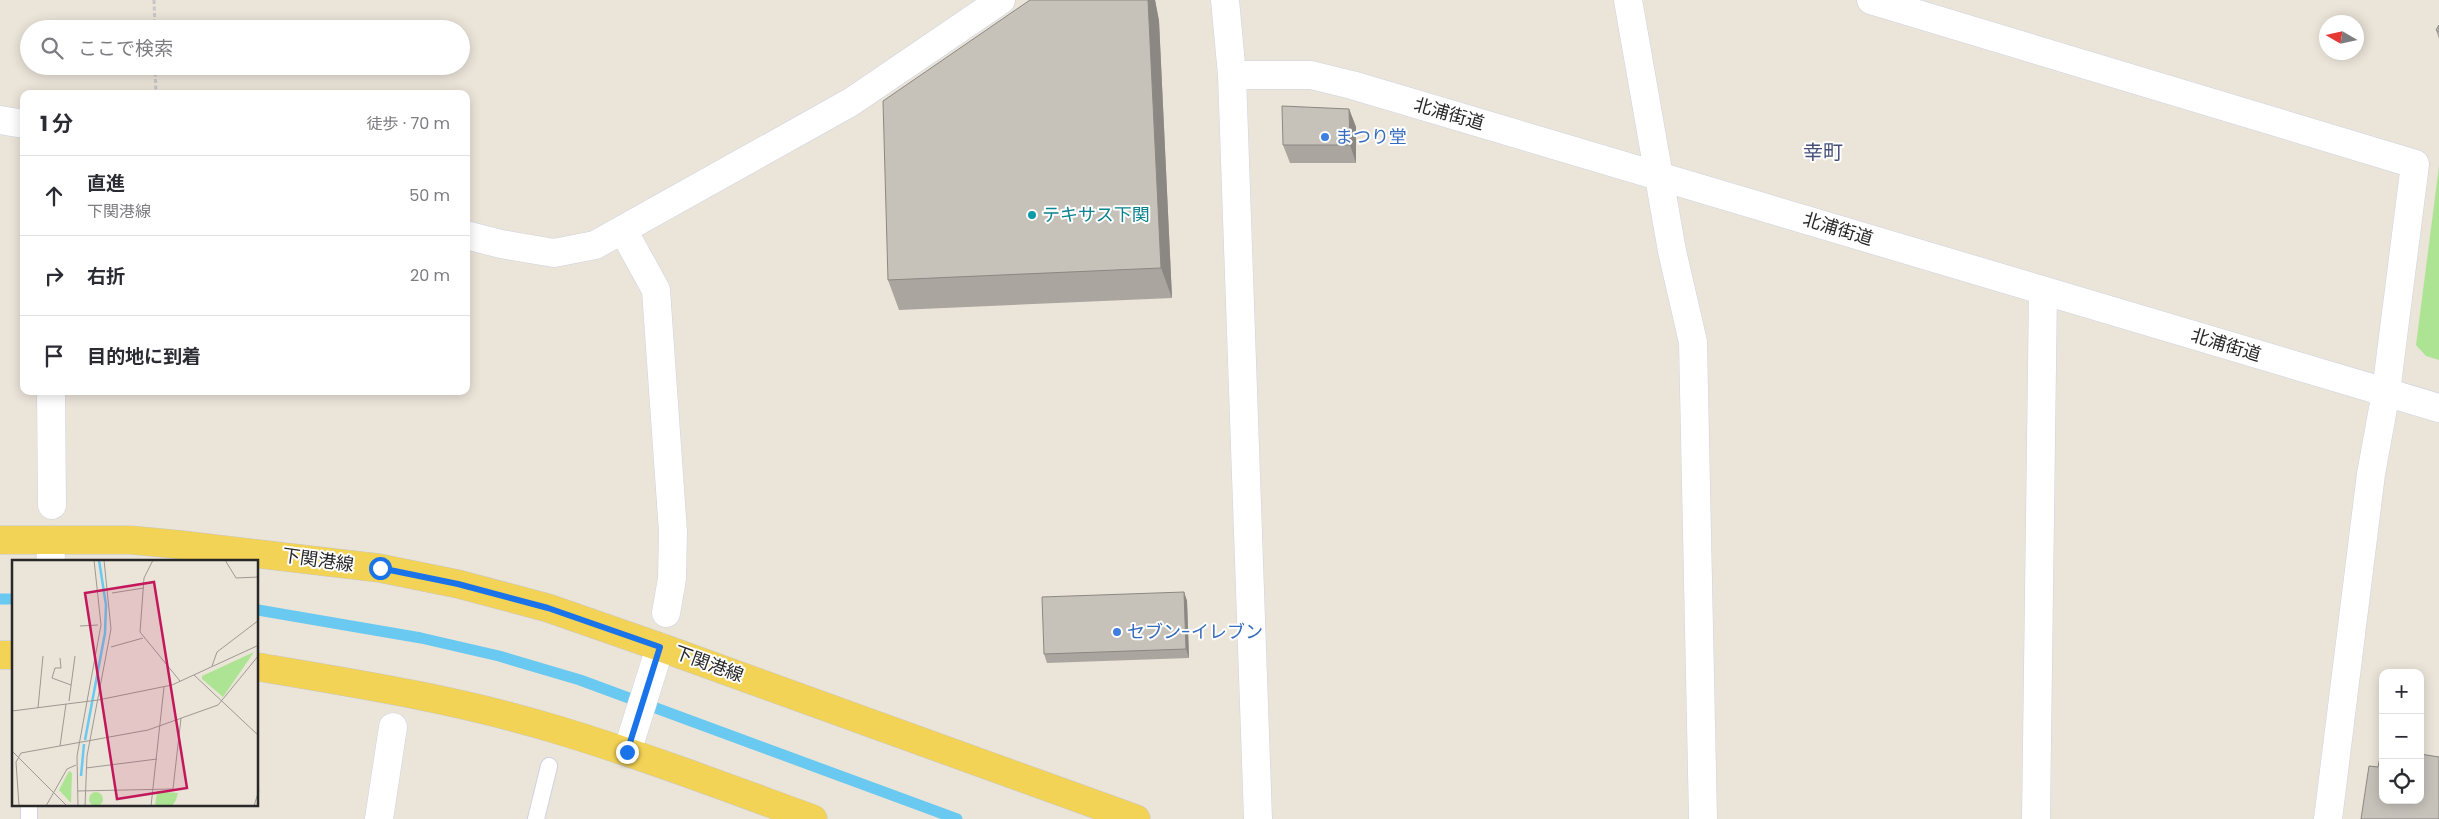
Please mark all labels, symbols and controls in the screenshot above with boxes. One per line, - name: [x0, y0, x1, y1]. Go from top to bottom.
- north arrow: [2319, 15, 2364, 60]
- search box: [20, 20, 470, 75]
- icon: search: [38, 34, 66, 62]
- text: ここで検索: [78, 35, 173, 62]
- street label: 北浦街道: [1411, 92, 1487, 135]
- text: 1 分: [40, 109, 73, 138]
- text: 徒歩 · 70 m: [367, 112, 450, 135]
- place label: まつり堂: [1335, 124, 1407, 149]
- marker: まつり堂: [1319, 131, 1331, 143]
- district label: 幸町: [1803, 138, 1843, 166]
- text: 直進: [87, 170, 125, 197]
- icon: ahead: [40, 182, 68, 210]
- text: 50 m: [409, 184, 450, 207]
- text: 下関港線: [87, 200, 151, 223]
- place label: テキサス下関: [1042, 202, 1150, 227]
- street label: 北浦街道: [1800, 206, 1876, 251]
- marker: テキサス下関: [1026, 209, 1038, 221]
- icon: right: [40, 262, 68, 290]
- text: 右折: [87, 263, 125, 290]
- text: 20 m: [410, 264, 450, 287]
- street label: 北浦街道: [2188, 322, 2264, 367]
- icon: arrive: [40, 342, 68, 370]
- text: 目的地に到着: [87, 343, 201, 370]
- street label: 下関港線: [281, 542, 355, 577]
- route start: [369, 557, 392, 580]
- inset map: [12, 560, 259, 806]
- place label: セブン-イレブン: [1127, 619, 1263, 644]
- marker: セブン-イレブン: [1111, 626, 1123, 638]
- street label: 下関港線: [671, 639, 747, 688]
- map controls: [2379, 669, 2424, 804]
- button: +: [2379, 669, 2424, 714]
- button: −: [2379, 714, 2424, 759]
- route end: [616, 741, 639, 764]
- button: locate: [2379, 759, 2424, 804]

